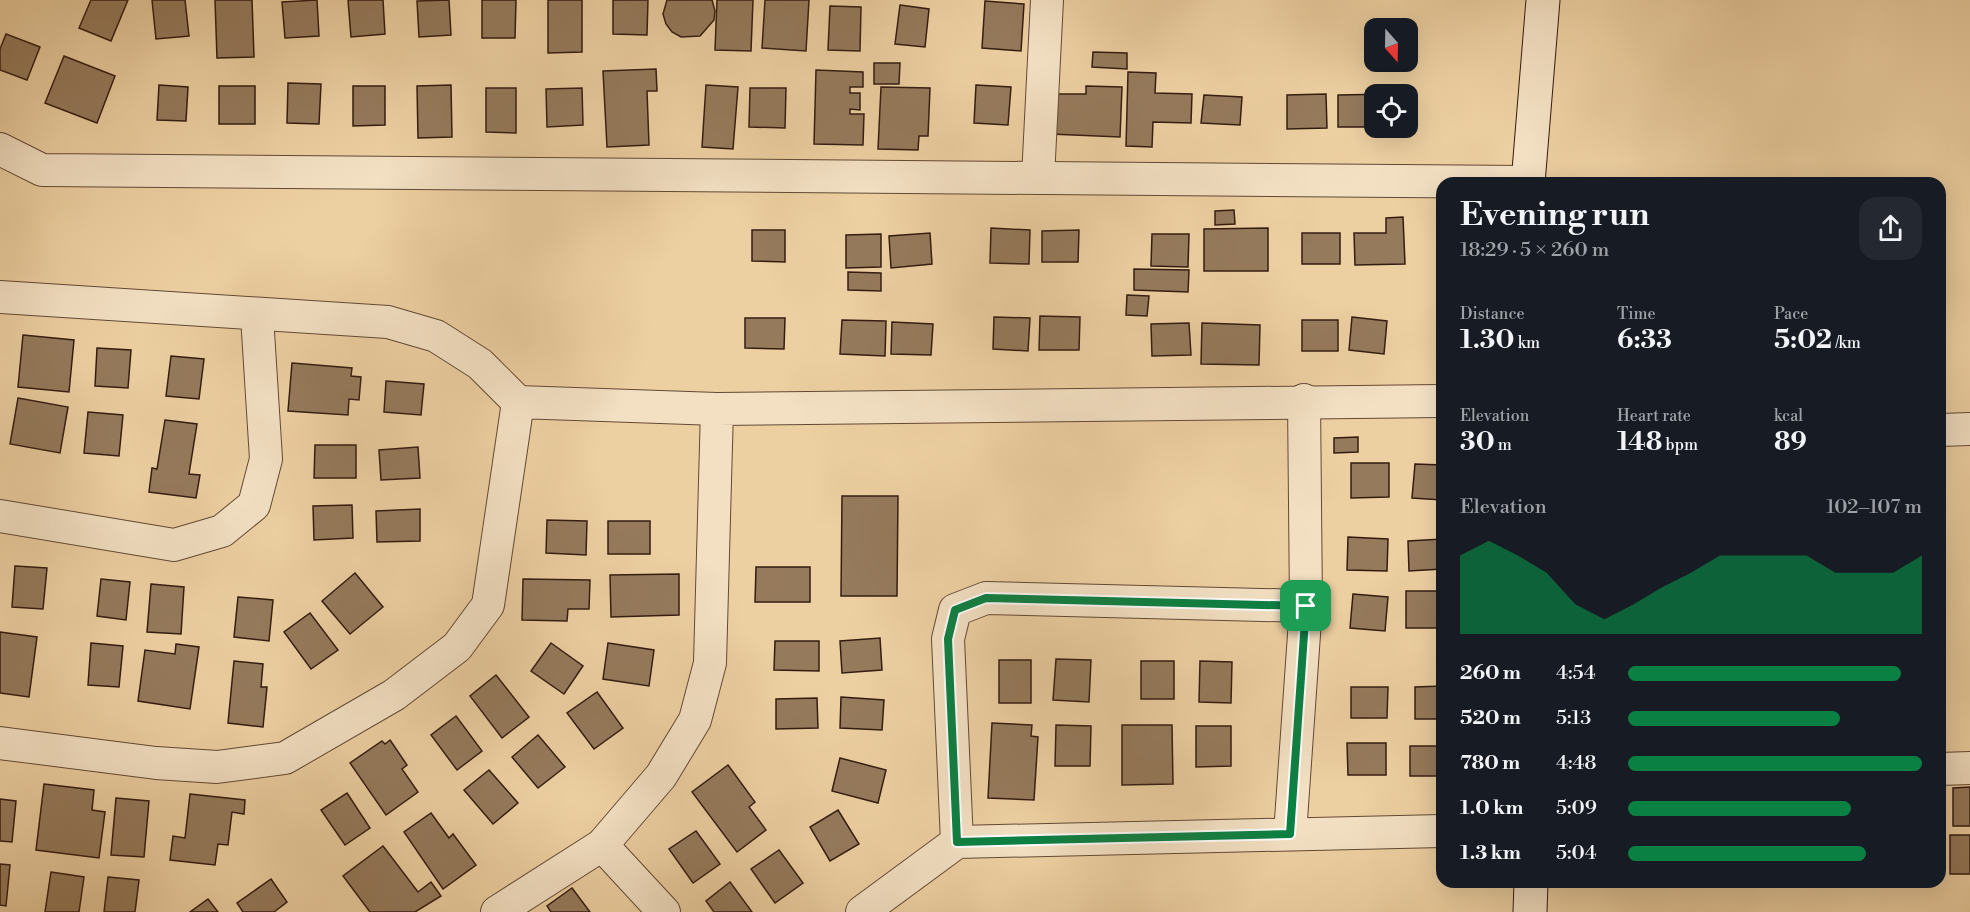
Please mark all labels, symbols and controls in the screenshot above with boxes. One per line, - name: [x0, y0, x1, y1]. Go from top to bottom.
- north arrow: [1364, 18, 1418, 72]
- map controls: [1364, 18, 1418, 138]
- button: locate: [1364, 84, 1418, 138]
- text: Evening run: [1460, 195, 1649, 236]
- button: share: [1859, 197, 1922, 260]
- text: 18:29 · 5 × 260 m: [1460, 238, 1609, 263]
- text: Distance: [1460, 304, 1525, 324]
- text: Time: [1617, 304, 1656, 324]
- text: Pace: [1774, 304, 1808, 324]
- text: 1.30: [1460, 324, 1514, 356]
- text: 6:33: [1617, 324, 1672, 356]
- text: 5:02: [1774, 324, 1832, 356]
- text: km: [1514, 333, 1540, 353]
- text: /km: [1832, 333, 1861, 353]
- text: Elevation: [1460, 406, 1529, 426]
- text: Heart rate: [1617, 406, 1691, 426]
- text: kcal: [1774, 406, 1803, 426]
- text: 30: [1460, 426, 1495, 458]
- text: 148: [1617, 426, 1662, 458]
- text: 89: [1774, 426, 1807, 458]
- text: m: [1495, 435, 1512, 455]
- text: bpm: [1662, 435, 1698, 455]
- text: Elevation: [1460, 495, 1547, 520]
- text: 102–107 m: [1826, 495, 1922, 520]
- pin: [1280, 580, 1331, 631]
- icon: arrive: [1289, 589, 1322, 622]
- text: 260 m: [1460, 661, 1521, 686]
- text: 4:54: [1556, 661, 1596, 686]
- text: 520 m: [1460, 706, 1521, 731]
- text: 5:13: [1556, 706, 1591, 731]
- text: 780 m: [1460, 751, 1520, 776]
- text: 4:48: [1556, 751, 1597, 776]
- text: 1.0 km: [1460, 796, 1524, 821]
- text: 5:09: [1556, 796, 1597, 821]
- text: 1.3 km: [1460, 841, 1521, 866]
- text: 5:04: [1556, 841, 1597, 866]

